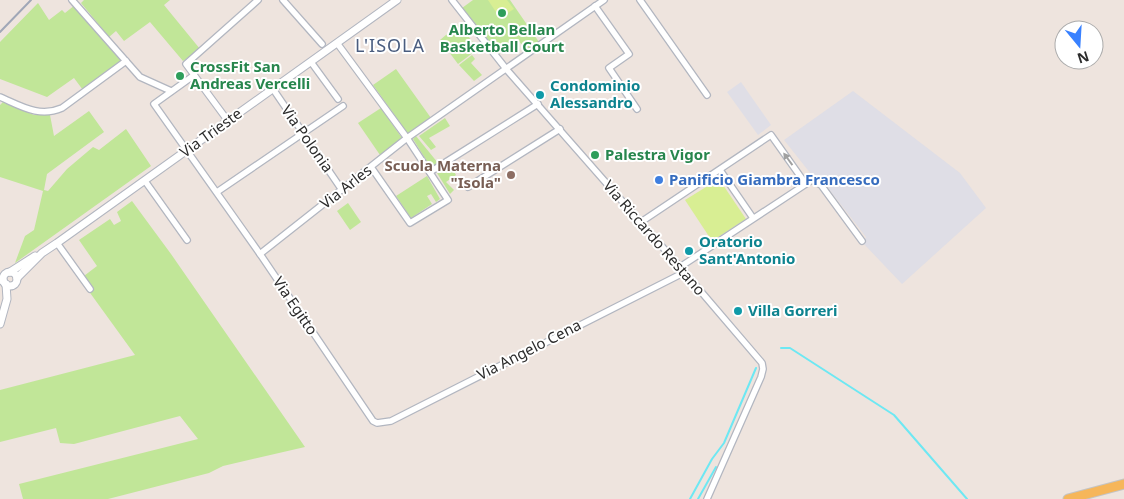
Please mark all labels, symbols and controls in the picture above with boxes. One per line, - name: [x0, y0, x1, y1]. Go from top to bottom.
- marker: Alberto Bellan Basketball Court: [496, 7, 508, 19]
- place label: Alberto Bellan Basketball Court: [440, 19, 565, 56]
- north arrow: [1054, 20, 1104, 70]
- district label: L'ISOLA: [355, 33, 425, 57]
- text: N: [1075, 47, 1092, 69]
- place label: CrossFit San Andreas Vercelli: [190, 56, 310, 93]
- marker: CrossFit San Andreas Vercelli: [174, 70, 186, 82]
- place label: Condominio Alessandro: [550, 75, 640, 112]
- marker: Condominio Alessandro: [534, 89, 546, 101]
- street label: Via Polonia: [277, 101, 338, 176]
- street label: Via Trieste: [175, 103, 246, 162]
- place label: Palestra Vigor: [605, 144, 710, 164]
- marker: Palestra Vigor: [589, 149, 601, 161]
- one-way arrow: [783, 152, 793, 166]
- place label: Scuola Materna "Isola": [384, 155, 501, 192]
- street label: Via Arles: [315, 160, 375, 213]
- marker: Scuola Materna "Isola": [505, 169, 517, 181]
- place label: Panificio Giambra Francesco: [669, 169, 880, 189]
- marker: Panificio Giambra Francesco: [653, 174, 665, 186]
- street label: Via Riccardo Restano: [599, 176, 710, 299]
- place label: Oratorio Sant'Antonio: [699, 231, 795, 268]
- marker: Oratorio Sant'Antonio: [683, 245, 695, 257]
- street label: Via Egitto: [269, 272, 323, 339]
- place label: Villa Gorreri: [748, 300, 838, 320]
- marker: Villa Gorreri: [732, 305, 744, 317]
- street label: Via Angelo Cena: [473, 314, 584, 384]

